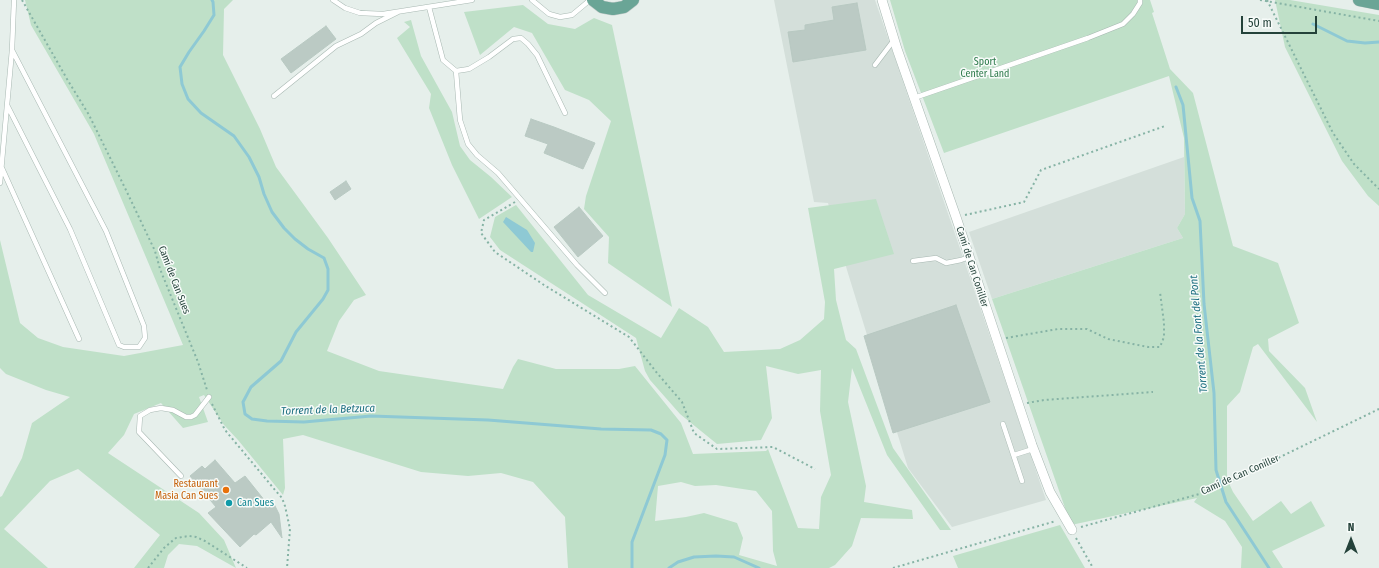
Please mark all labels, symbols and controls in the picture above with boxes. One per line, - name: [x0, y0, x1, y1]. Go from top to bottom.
- scale bar: [1243, 8, 1319, 34]
- text: 50 m: [1248, 16, 1272, 30]
- park label: Sport Center Land: [961, 56, 1009, 80]
- street label: Camí de Can Coniller: [953, 225, 991, 309]
- street label: Camí de Can Sues: [155, 244, 193, 316]
- water label: Torrent de la Font del Pont: [1187, 275, 1211, 393]
- water label: Torrent de la Betzuca: [281, 402, 375, 418]
- street label: Camí de Can Coniller: [1199, 452, 1281, 498]
- place label: Restaurant Masia Can Sues: [155, 478, 218, 502]
- marker: Restaurant Masia Can Sues: [221, 485, 231, 495]
- place label: Can Sues: [237, 497, 274, 509]
- marker: Can Sues: [224, 498, 234, 508]
- north arrow: [1331, 520, 1371, 560]
- text: N: [1348, 521, 1354, 534]

